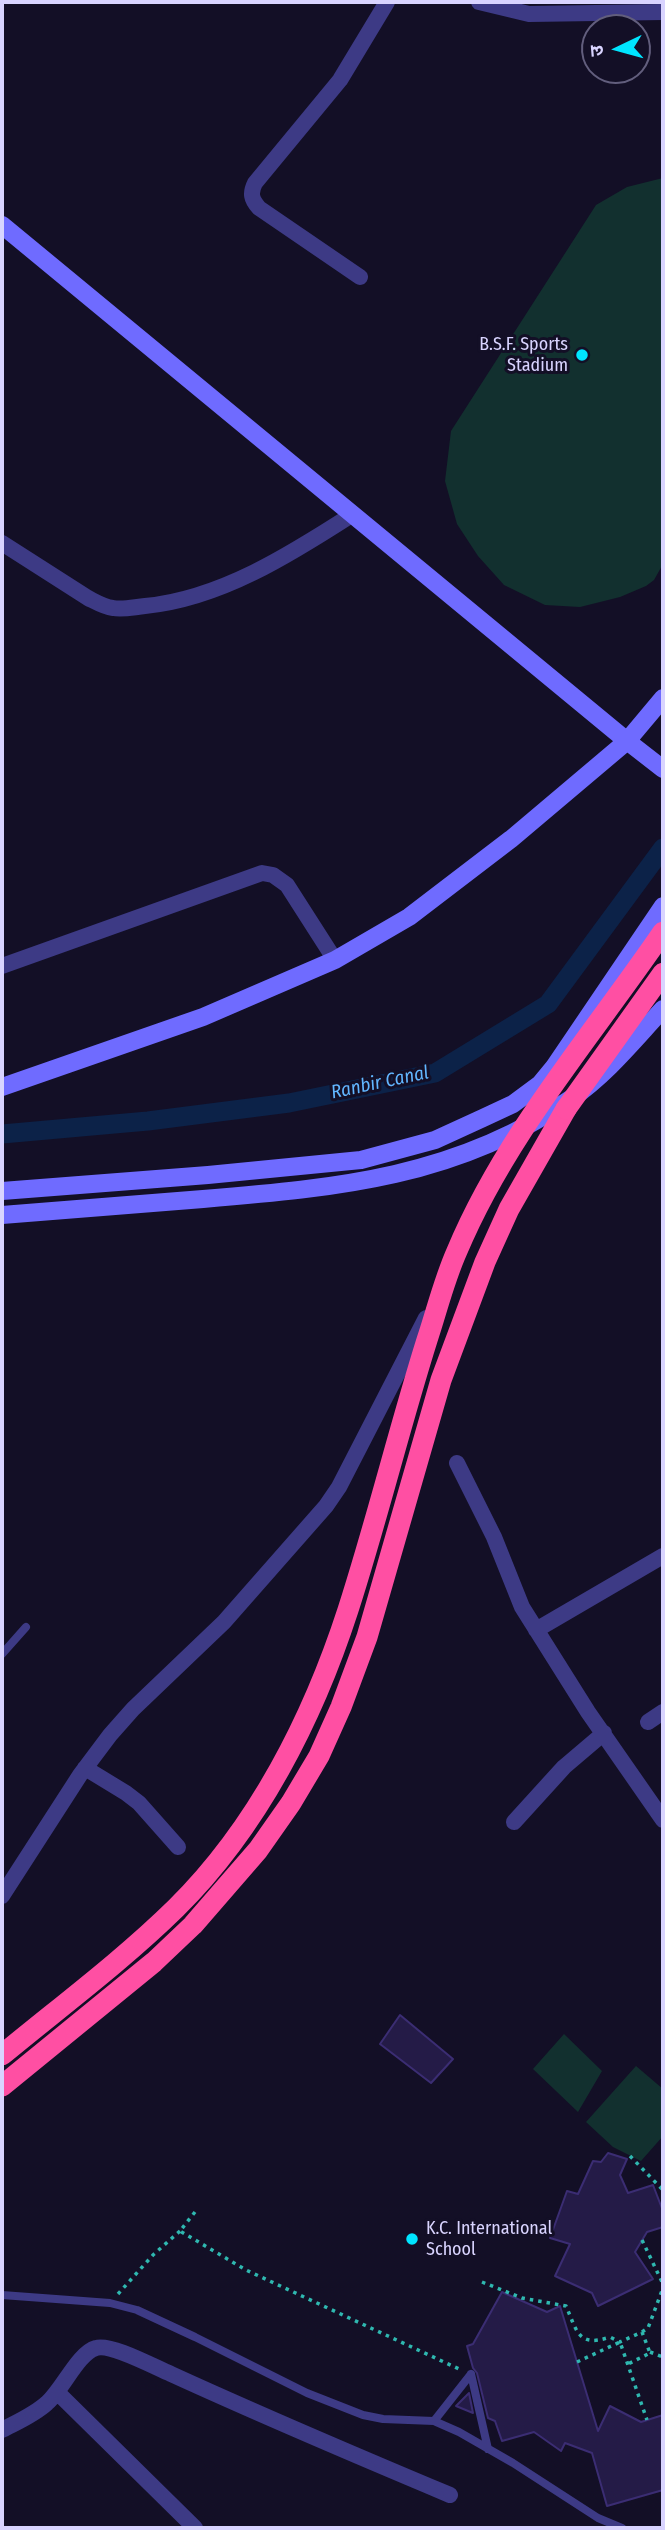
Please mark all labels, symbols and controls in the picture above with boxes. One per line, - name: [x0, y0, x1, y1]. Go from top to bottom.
- north arrow: [581, 14, 651, 84]
- text: उ: [585, 44, 609, 57]
- place label: B.S.F. Sports Stadium: [479, 334, 568, 376]
- marker: B.S.F. Sports Stadium: [574, 347, 590, 363]
- water label: Ranbir Canal: [329, 1062, 431, 1104]
- place label: K.C. International School: [426, 2218, 552, 2260]
- marker: K.C. International School: [404, 2231, 420, 2247]

